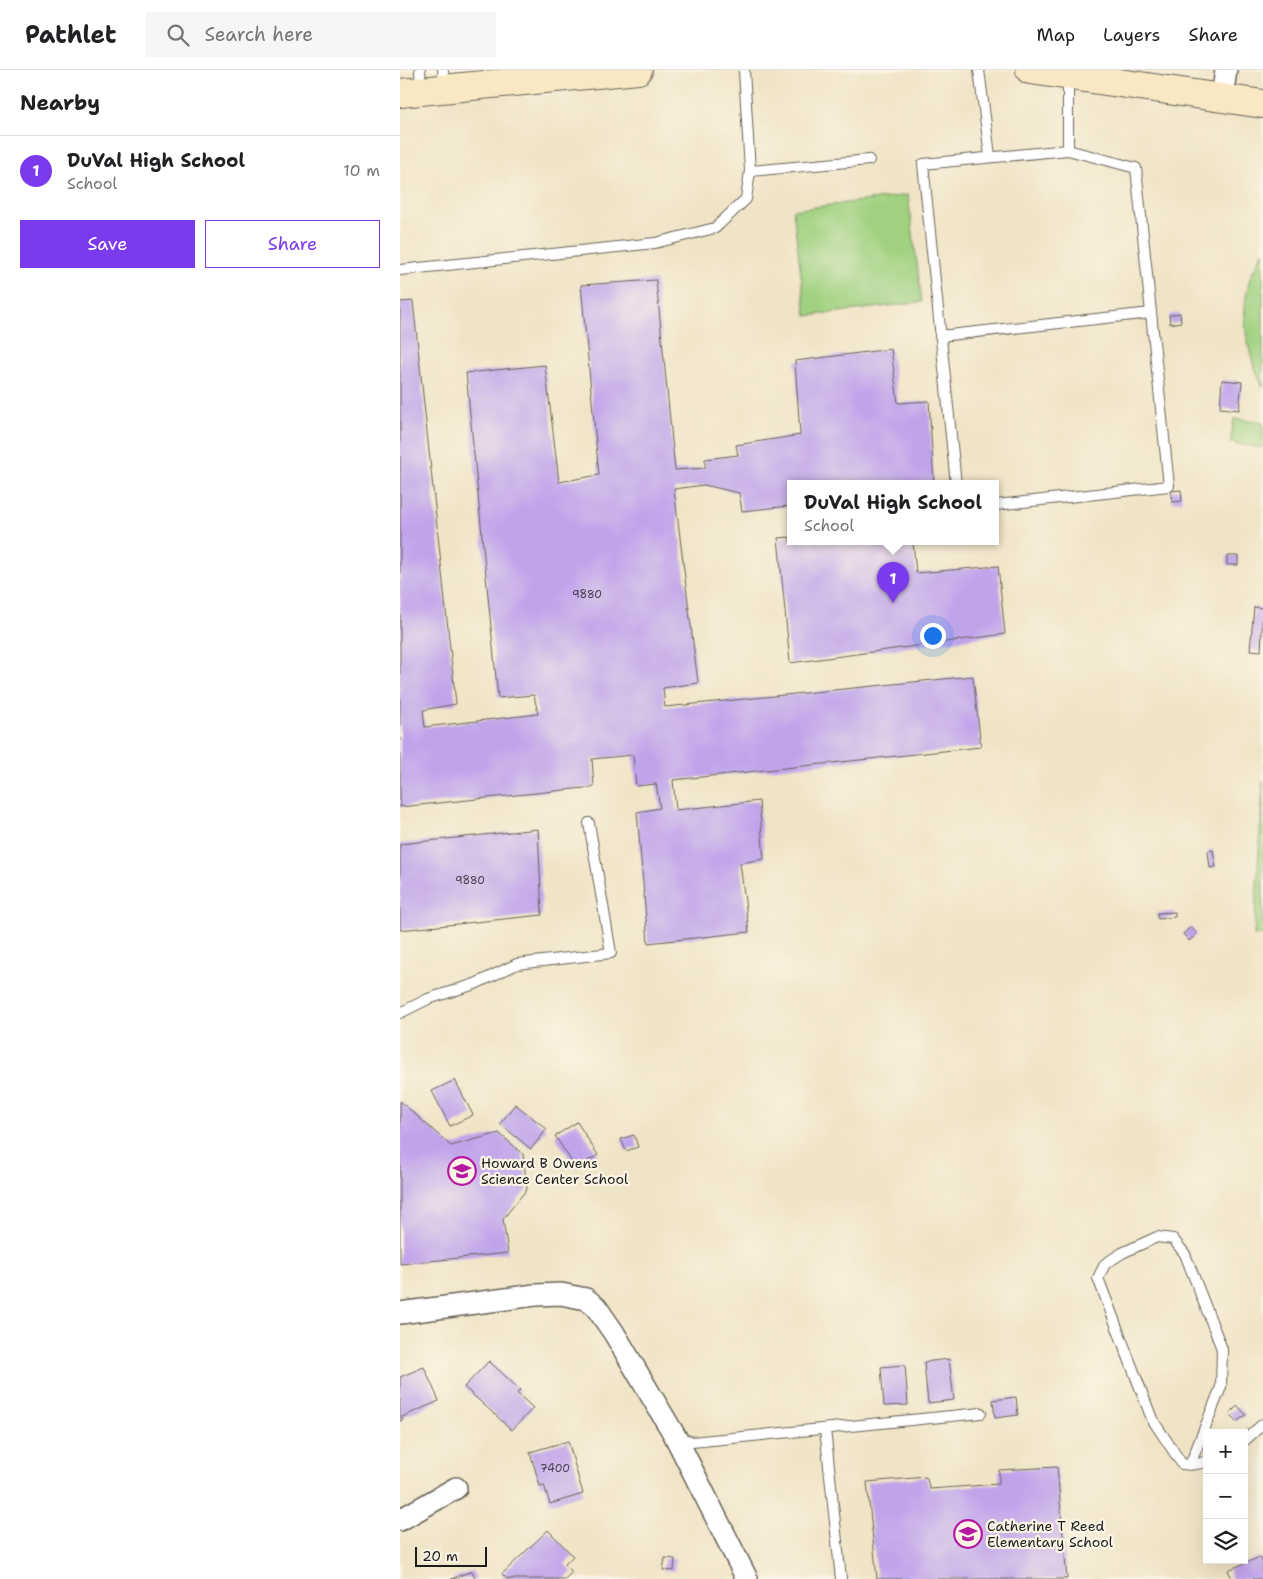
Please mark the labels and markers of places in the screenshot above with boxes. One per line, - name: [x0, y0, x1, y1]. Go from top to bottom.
- pin: 1: [877, 562, 909, 603]
- place label: Howard B Owens Science Center School: [481, 1154, 629, 1188]
- school or university icon: Howard B Owens Science Center School: [447, 1156, 477, 1186]
- place label: Catherine T Reed Elementary School: [987, 1517, 1114, 1551]
- school or university icon: Catherine T Reed Elementary School: [953, 1519, 983, 1549]

